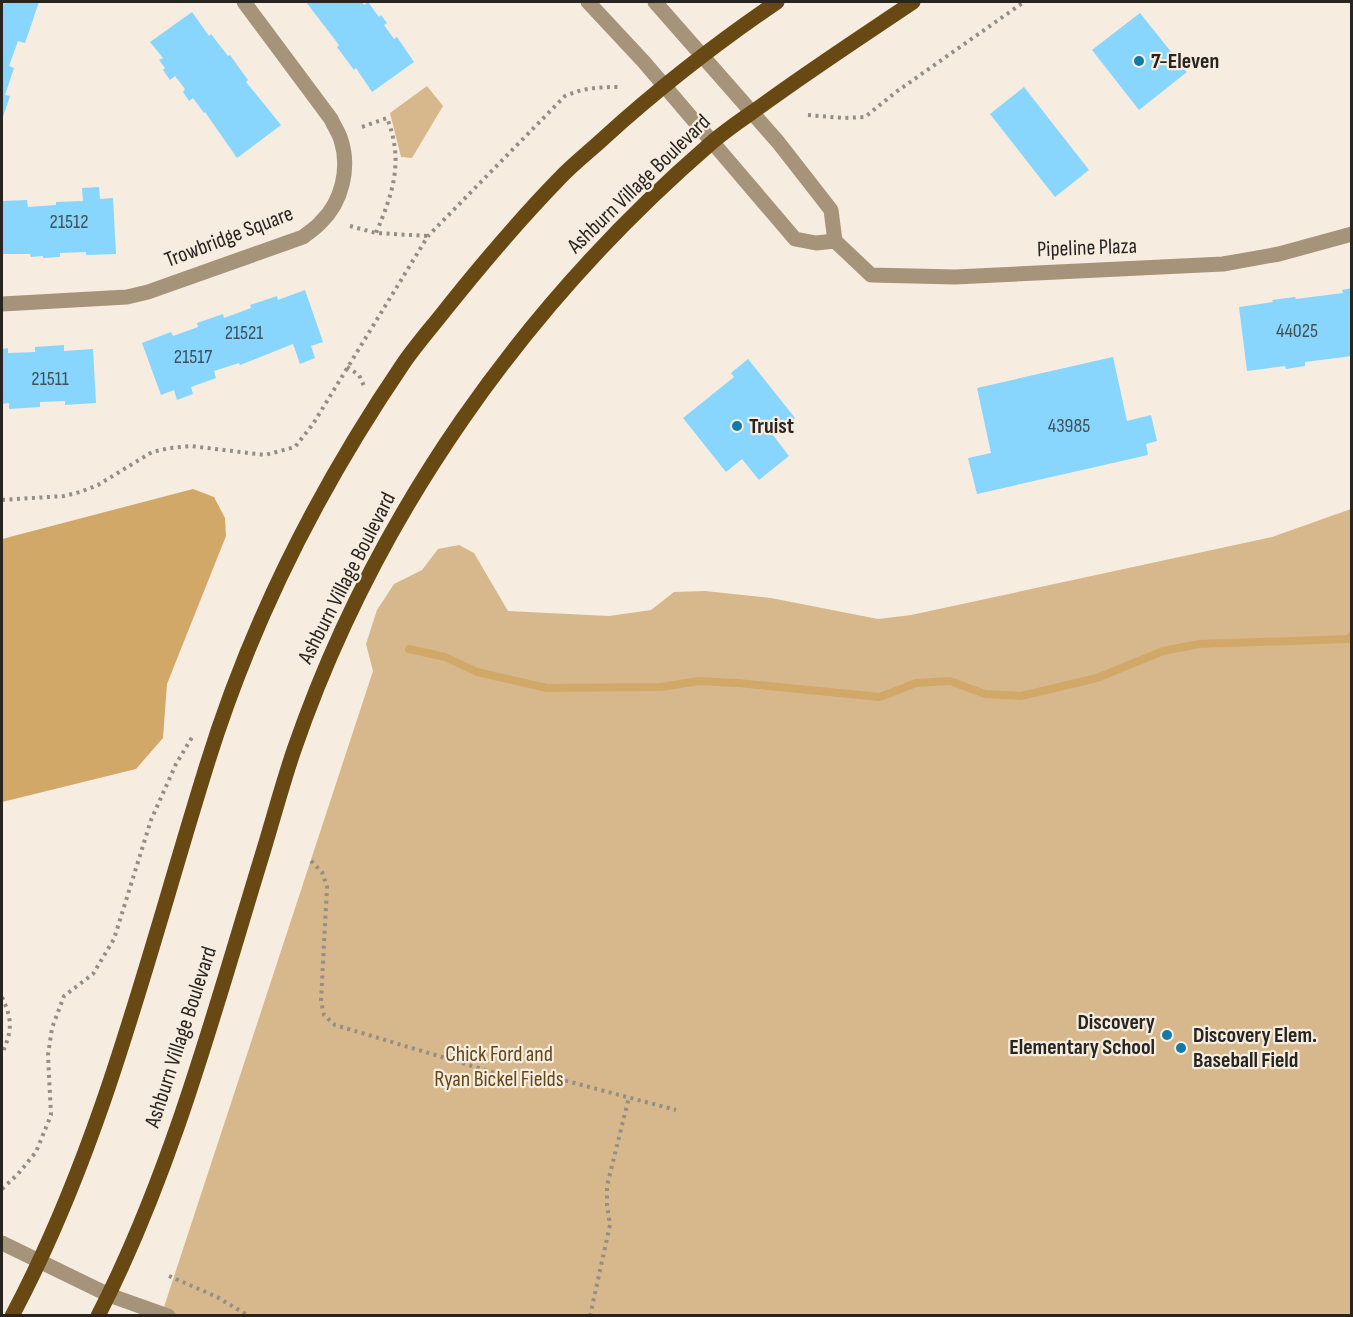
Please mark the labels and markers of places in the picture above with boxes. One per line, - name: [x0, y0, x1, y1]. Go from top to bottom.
- place label: 7-Eleven: [1151, 48, 1219, 75]
- marker: 7-Eleven: [1132, 54, 1146, 68]
- place label: Truist: [749, 413, 794, 440]
- marker: Truist: [730, 419, 744, 433]
- place label: Discovery Elementary School: [1009, 1009, 1155, 1061]
- place label: Discovery Elem. Baseball Field: [1193, 1022, 1317, 1074]
- marker: Discovery Elementary School: [1160, 1028, 1174, 1042]
- marker: Discovery Elem. Baseball Field: [1174, 1041, 1188, 1055]

